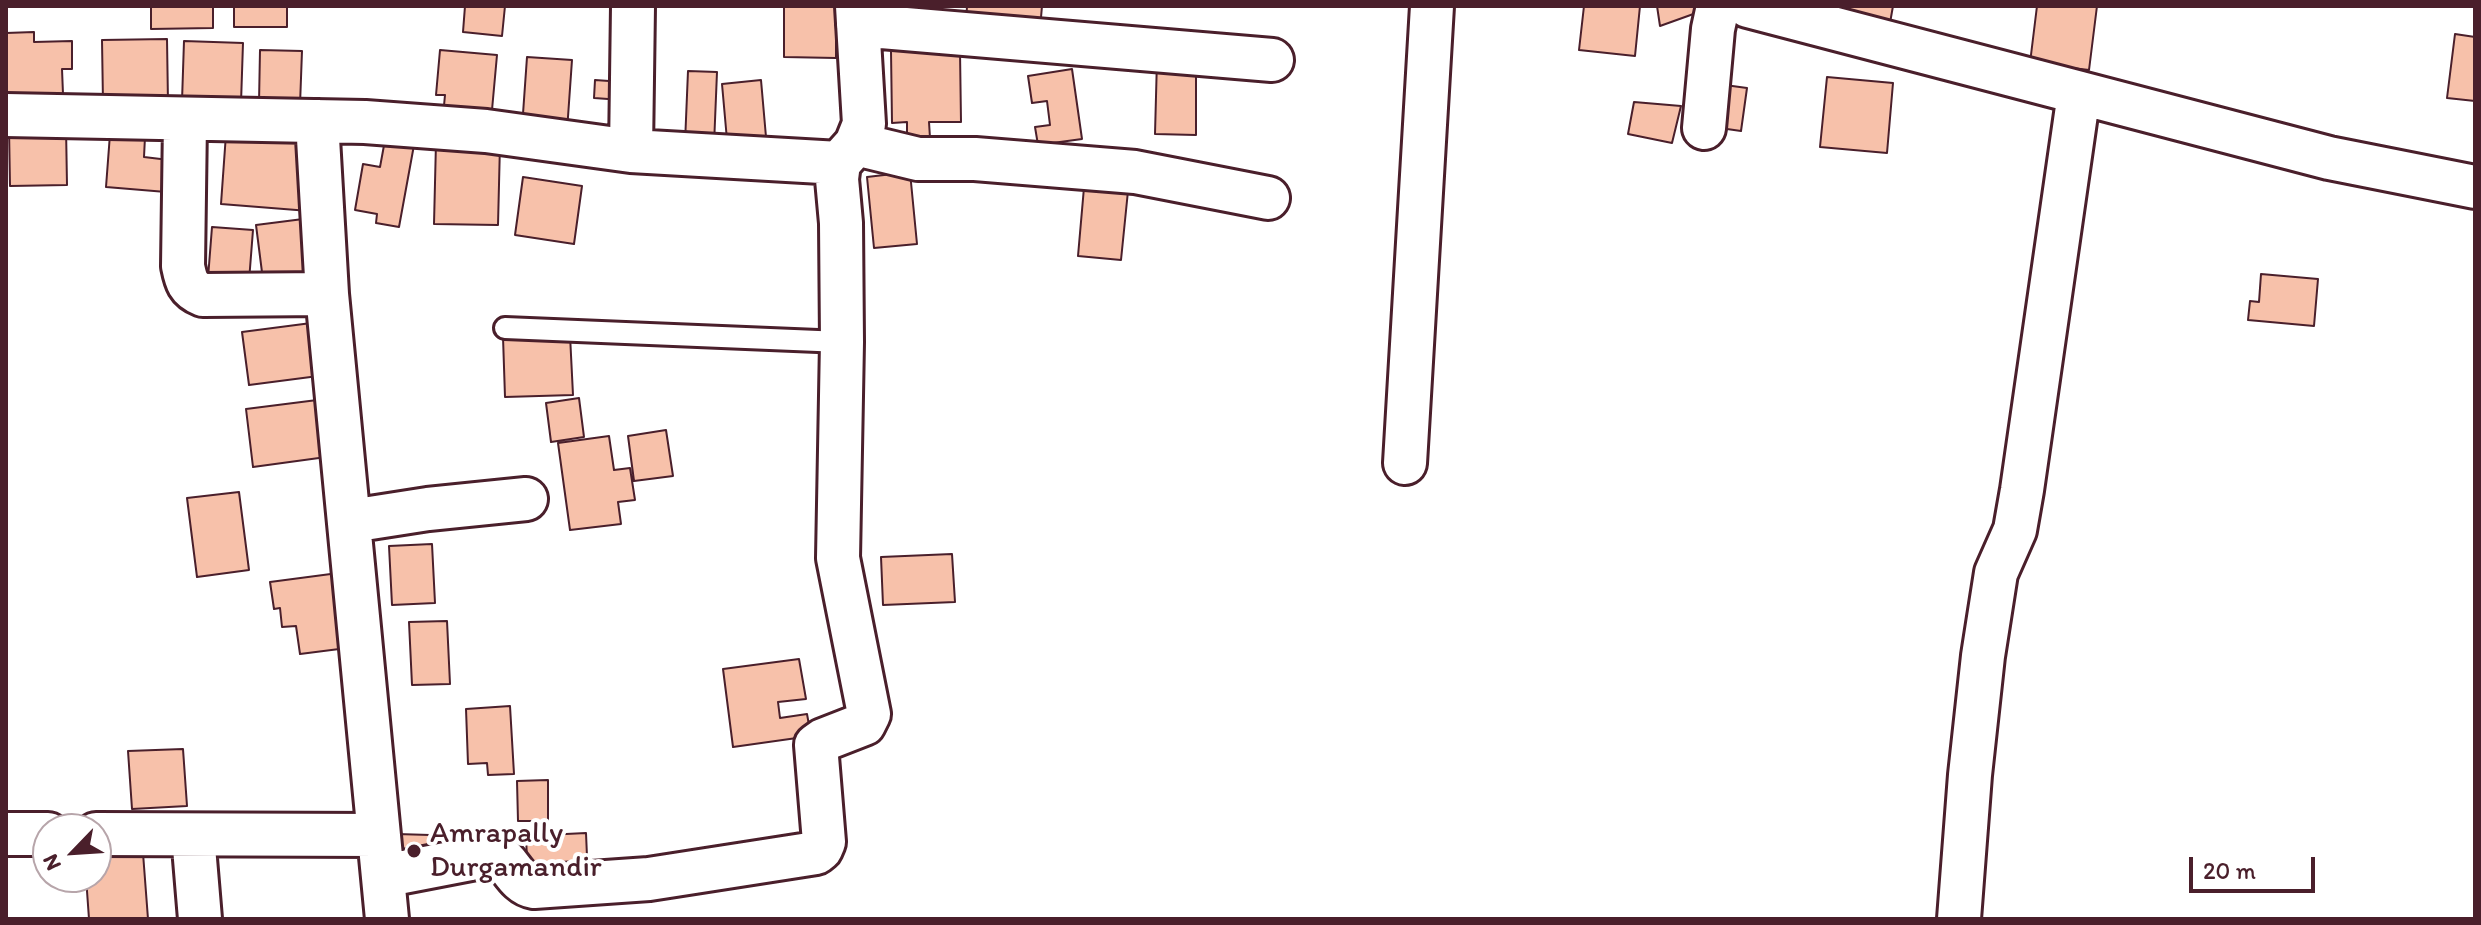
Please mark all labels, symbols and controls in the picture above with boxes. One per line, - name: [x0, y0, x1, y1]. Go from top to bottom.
- north arrow: [32, 813, 112, 893]
- place label: Amrapally Durgamandir: [430, 816, 602, 886]
- scale bar: [2193, 841, 2319, 891]
- marker: Amrapally Durgamandir: [405, 842, 423, 860]
- text: N: [36, 850, 67, 875]
- text: 20 m: [2203, 856, 2256, 885]

